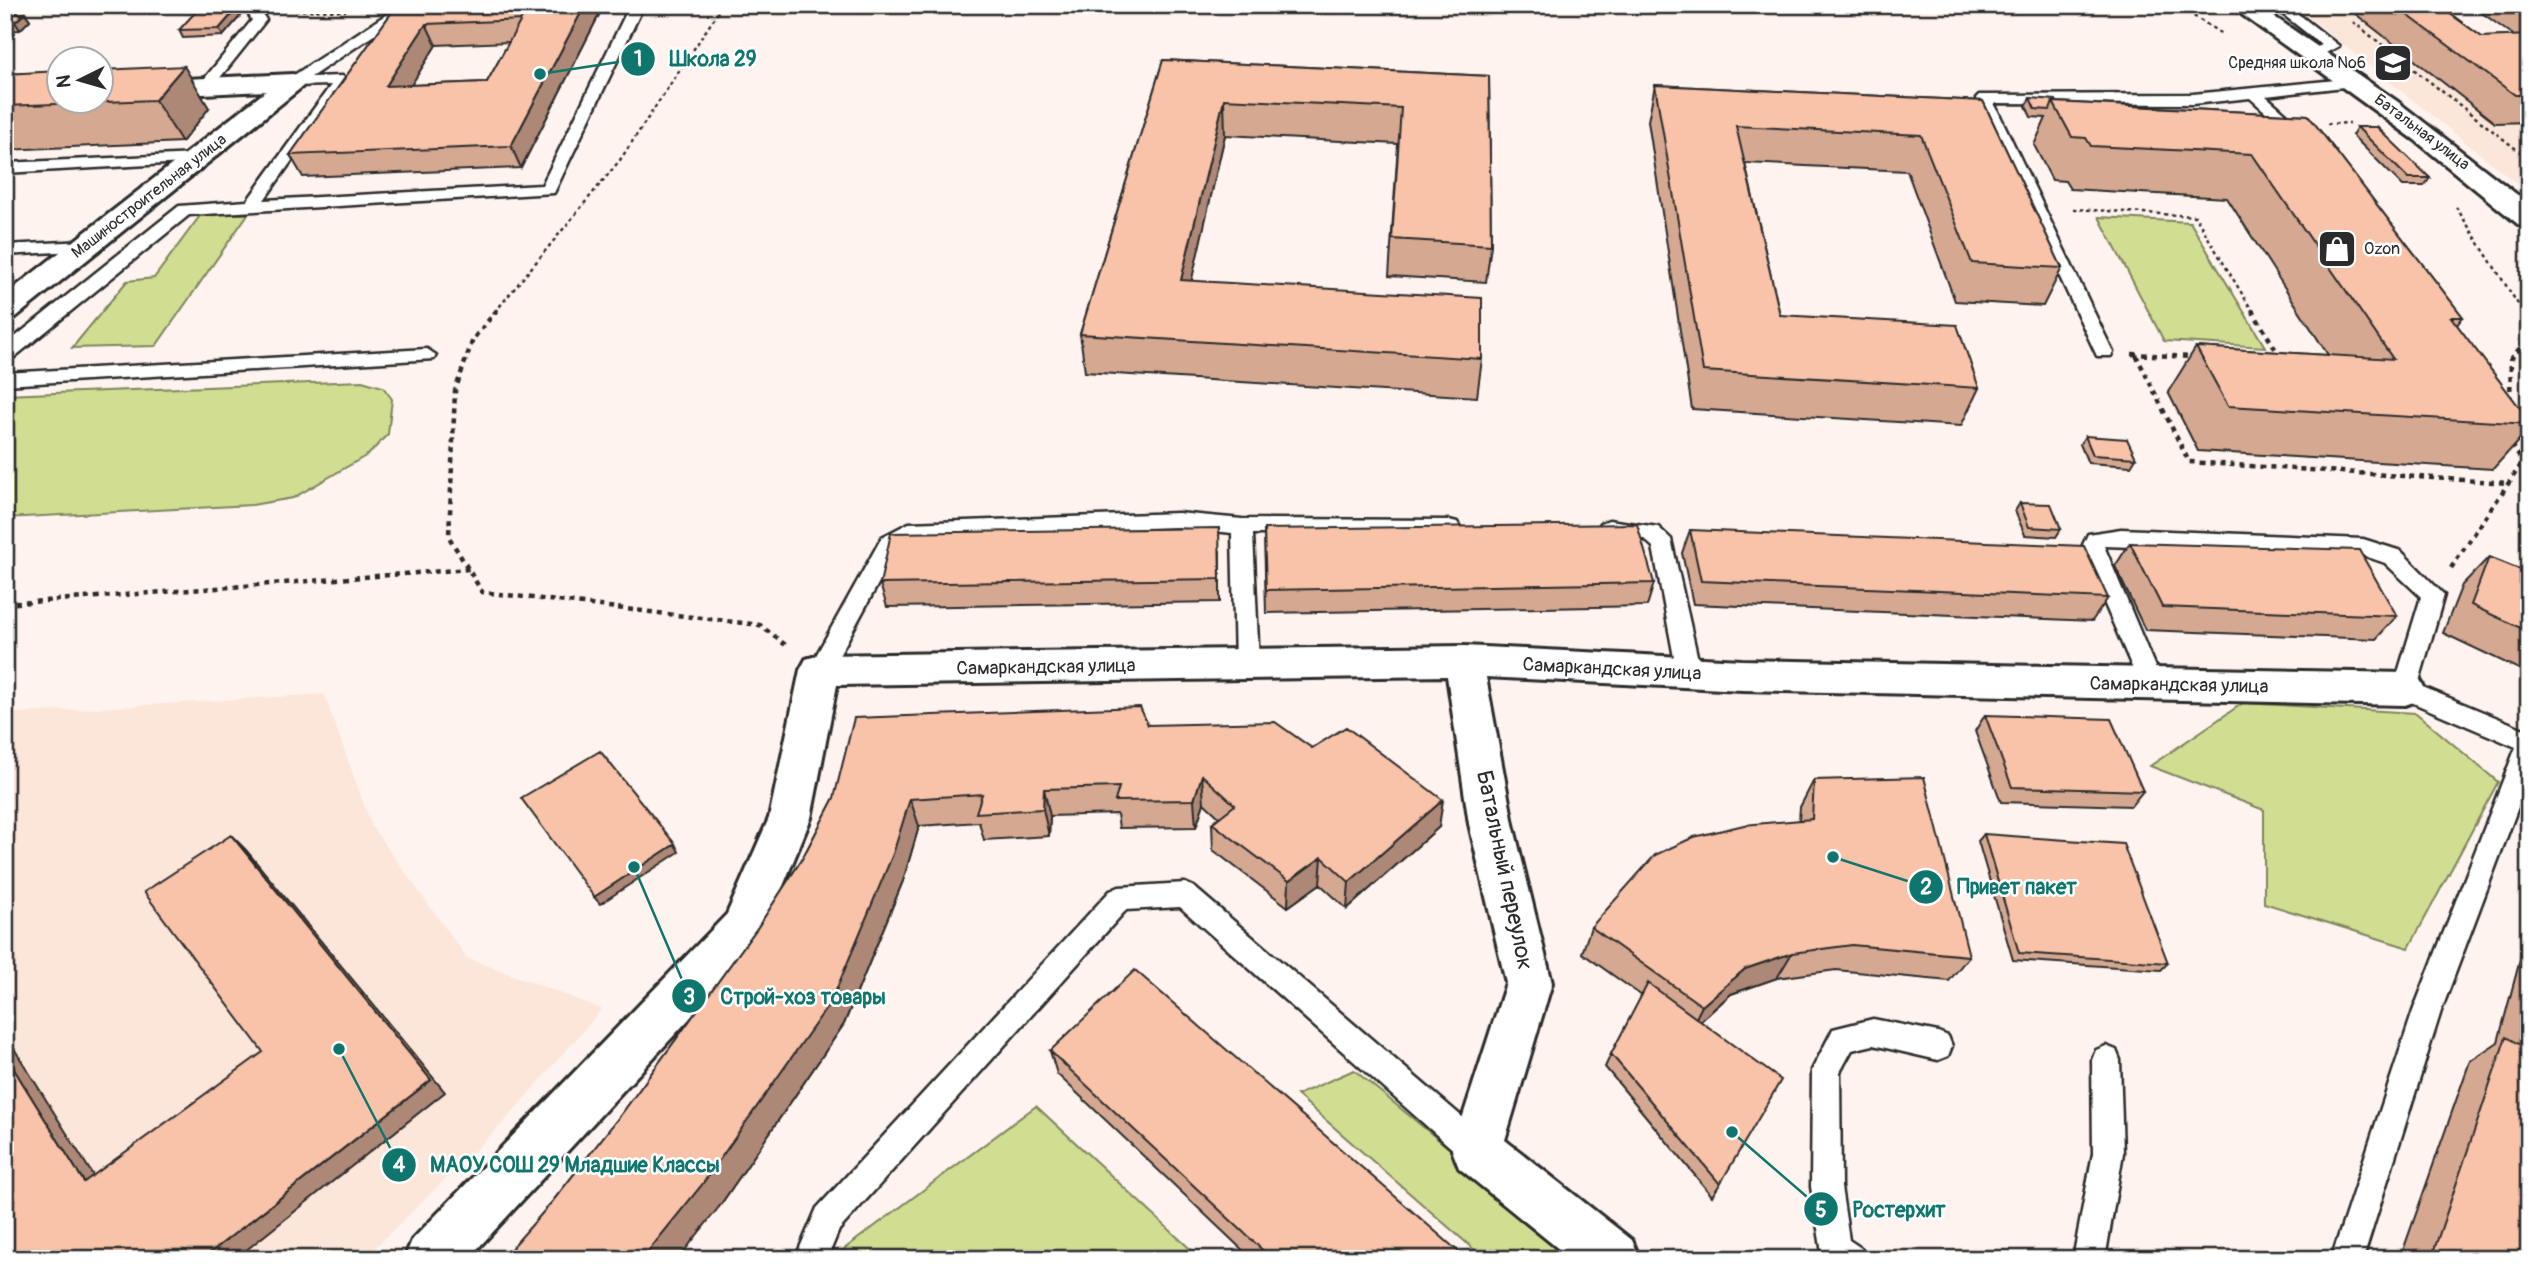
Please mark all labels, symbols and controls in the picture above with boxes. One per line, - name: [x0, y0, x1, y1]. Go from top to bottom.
- callout: Школа 29: [620, 38, 771, 80]
- school or university icon: Средняя школа №6: [2372, 42, 2414, 84]
- north arrow: [46, 46, 116, 116]
- text: 1: [634, 46, 642, 73]
- text: Школа 29: [668, 46, 757, 73]
- place label: Средняя школа №6: [2228, 53, 2366, 73]
- text: N: [52, 74, 77, 89]
- street label: Батальная улица: [2370, 90, 2474, 174]
- street label: Машиностроительная улица: [68, 129, 230, 263]
- shop icon: Ozon: [2316, 228, 2358, 270]
- place label: Ozon: [2364, 239, 2400, 259]
- street label: Самаркандская улица: [1522, 652, 1702, 686]
- street label: Самаркандская улица: [956, 653, 1136, 681]
- street label: Самаркандская улица: [2089, 671, 2269, 699]
- street label: Батальный переулок: [1470, 768, 1540, 972]
- callout: Привет пакет: [1908, 866, 2091, 908]
- text: 2: [1920, 874, 1932, 901]
- text: Привет пакет: [1957, 874, 2077, 901]
- callout: Строй-хоз товары: [672, 975, 900, 1017]
- text: 3: [683, 984, 695, 1011]
- text: Строй-хоз товары: [720, 984, 886, 1011]
- callout: МАОУ СОШ 29 Младшие Классы: [381, 1144, 734, 1186]
- text: 4: [393, 1152, 406, 1179]
- text: МАОУ СОШ 29 Младшие Классы: [430, 1152, 720, 1179]
- callout: Ростерхит: [1804, 1188, 1960, 1230]
- text: 5: [1815, 1197, 1827, 1224]
- text: Ростерхит: [1852, 1197, 1946, 1224]

